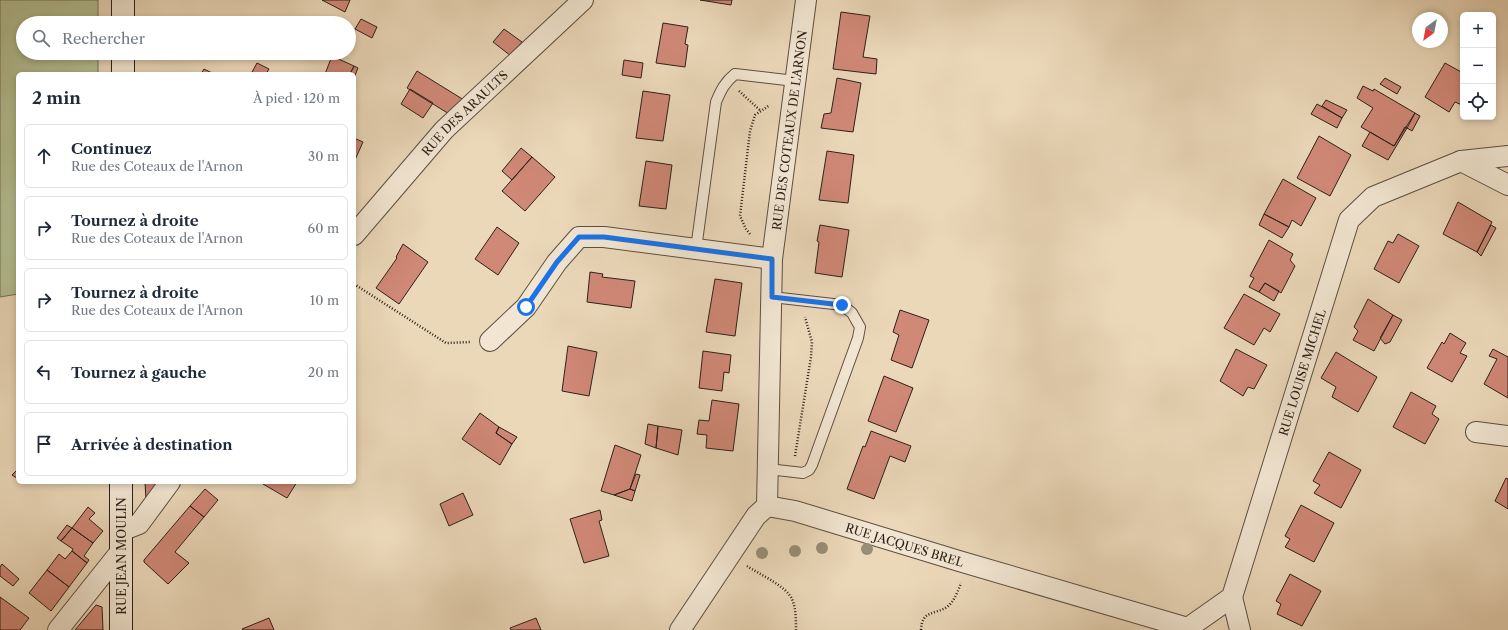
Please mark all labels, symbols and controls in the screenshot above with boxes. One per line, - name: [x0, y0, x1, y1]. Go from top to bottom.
- north arrow: [1412, 12, 1448, 48]
- map controls: [1460, 12, 1496, 120]
- button: +: [1460, 12, 1496, 48]
- search box: [16, 16, 356, 60]
- icon: search: [30, 27, 52, 49]
- text: Rechercher: [62, 29, 145, 48]
- street label: RUE DES COTEAUX DE L'ARNON: [768, 29, 809, 231]
- button: −: [1460, 48, 1496, 84]
- street label: RUE DES ARAULTS: [418, 67, 511, 158]
- button: locate: [1460, 84, 1496, 120]
- text: 2 min: [32, 88, 81, 108]
- text: À pied · 120 m: [253, 90, 340, 106]
- text: Continuez: [71, 139, 152, 158]
- icon: ahead: [33, 145, 55, 167]
- text: 30 m: [308, 148, 339, 164]
- text: Rue des Coteaux de l'Arnon: [71, 158, 243, 174]
- text: Tournez à droite: [71, 211, 199, 230]
- icon: right: [33, 217, 55, 239]
- text: 60 m: [308, 220, 339, 236]
- text: Rue des Coteaux de l'Arnon: [71, 230, 243, 246]
- text: Tournez à droite: [71, 283, 199, 302]
- icon: right: [33, 289, 55, 311]
- text: 10 m: [310, 292, 339, 308]
- route end: [833, 296, 851, 314]
- route start: [517, 298, 535, 316]
- text: Rue des Coteaux de l'Arnon: [71, 302, 243, 318]
- street label: RUE LOUISE MICHEL: [1275, 307, 1328, 438]
- icon: left: [33, 361, 55, 383]
- text: Tournez à gauche: [71, 363, 207, 382]
- text: 20 m: [308, 364, 339, 380]
- icon: arrive: [33, 433, 55, 455]
- text: Arrivée à destination: [71, 435, 233, 454]
- street label: RUE JEAN MOULIN: [114, 497, 129, 615]
- street label: RUE JACQUES BREL: [844, 519, 966, 570]

